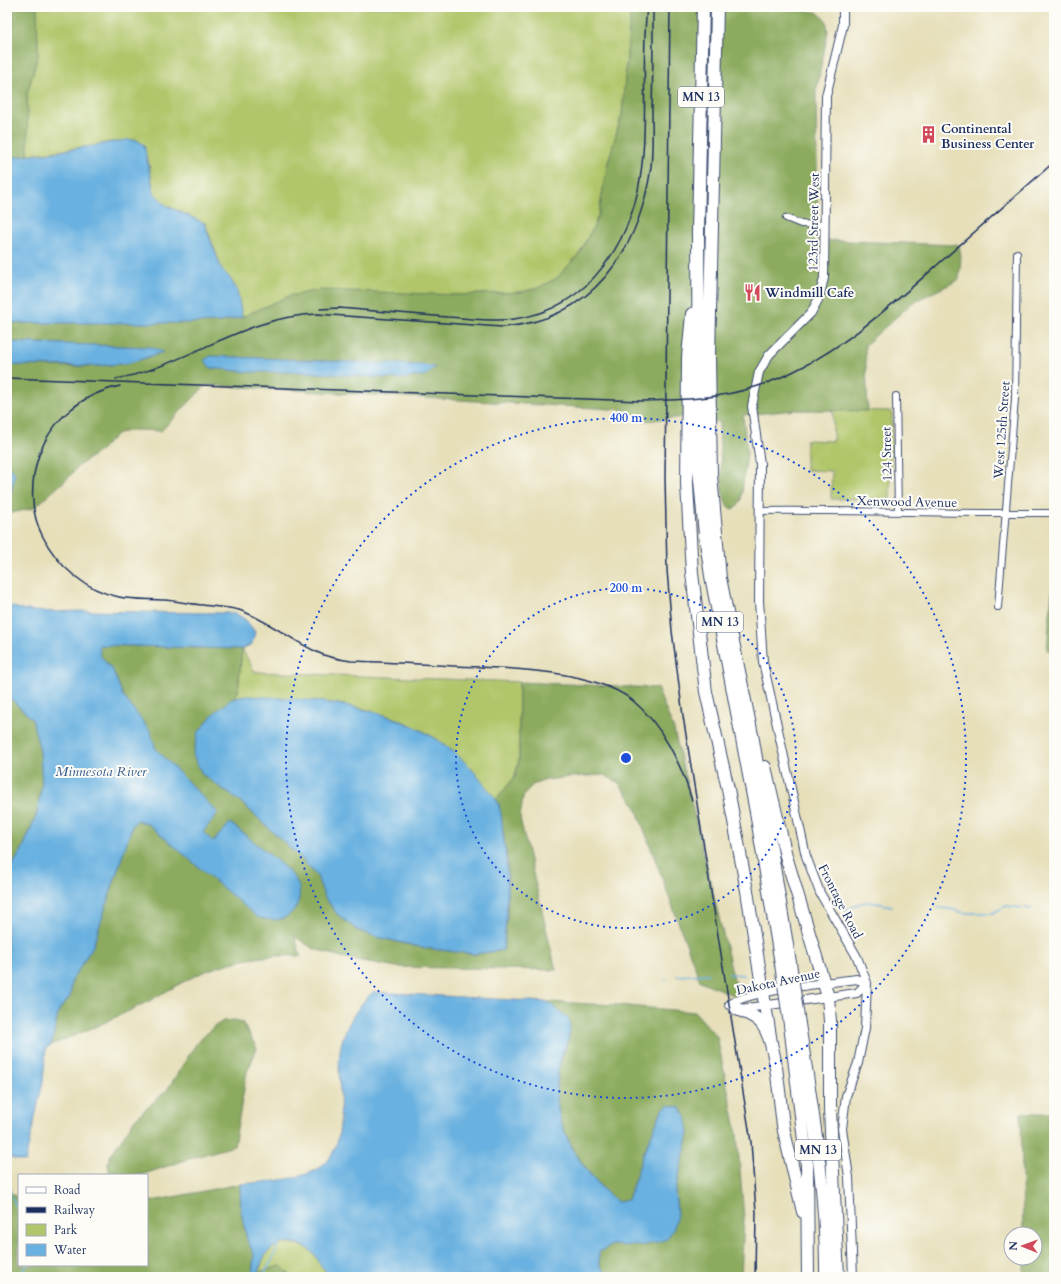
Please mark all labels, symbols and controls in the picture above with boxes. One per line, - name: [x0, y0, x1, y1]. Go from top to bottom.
- road number: MN 13: [678, 87, 724, 107]
- place label: Continental Business Center: [941, 120, 1035, 153]
- building icon: Continental Business Center: [918, 125, 938, 145]
- street label: 123rd Street West: [804, 173, 824, 271]
- restaurant icon: Windmill Cafe: [742, 282, 762, 302]
- place label: Windmill Cafe: [764, 284, 854, 302]
- street label: West 125th Street: [990, 380, 1014, 481]
- text: 400 m: [610, 410, 643, 426]
- street label: 124 Street: [878, 426, 896, 482]
- street label: Xenwood Avenue: [857, 492, 958, 512]
- text: 200 m: [610, 580, 643, 596]
- road number: MN 13: [697, 612, 743, 632]
- centre of rings: [619, 751, 633, 765]
- water label: Minnesota River: [55, 762, 147, 781]
- street label: Frontage Road: [814, 861, 867, 942]
- street label: Dakota Avenue: [734, 964, 822, 1000]
- road number: MN 13: [795, 1140, 841, 1160]
- legend: [18, 1174, 148, 1266]
- text: Road: [54, 1182, 81, 1198]
- text: Railway: [54, 1202, 96, 1218]
- text: Park: [54, 1222, 78, 1238]
- north arrow: [1003, 1226, 1043, 1266]
- text: N: [1006, 1240, 1021, 1251]
- text: Water: [53, 1242, 87, 1258]

